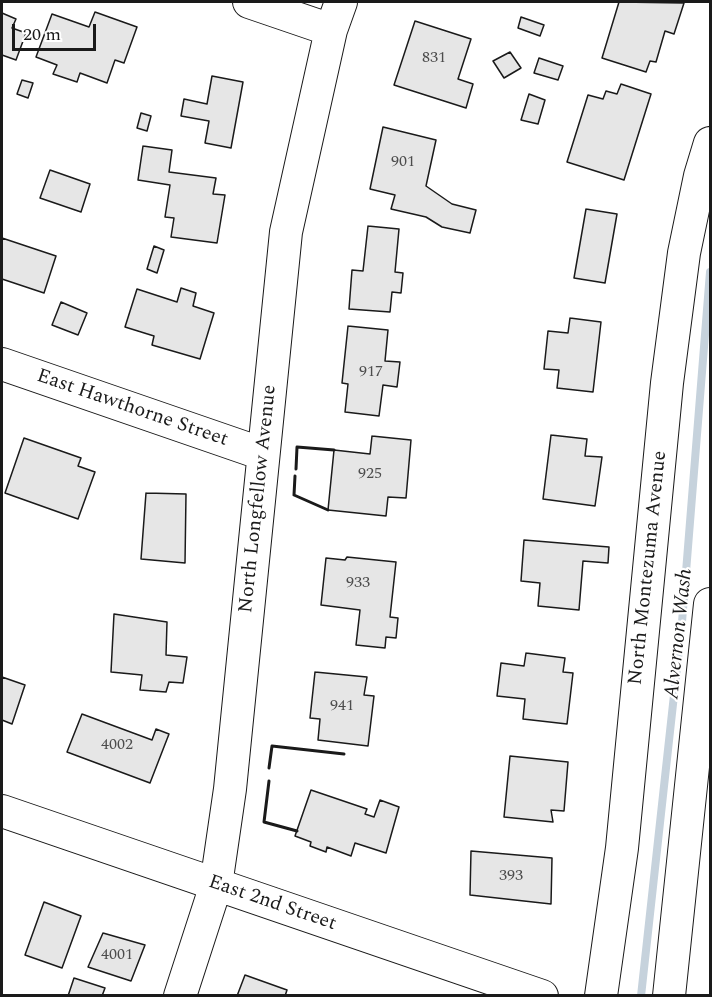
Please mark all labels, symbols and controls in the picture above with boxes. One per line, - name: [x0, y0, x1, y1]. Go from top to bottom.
- scale bar: [15, 12, 99, 50]
- text: 20 m: [23, 21, 61, 48]
- house number: 831: [422, 49, 446, 69]
- house number: 901: [391, 153, 415, 173]
- house number: 917: [359, 363, 383, 383]
- street label: East Hawthorne Street: [33, 365, 231, 453]
- street label: North Longfellow Avenue: [235, 384, 283, 614]
- street label: North Montezuma Avenue: [625, 450, 673, 686]
- house number: 925: [358, 465, 382, 485]
- water label: Alvernon Wash: [661, 568, 699, 700]
- house number: 933: [346, 574, 370, 594]
- house number: 941: [330, 697, 354, 717]
- house number: 4002: [101, 736, 133, 756]
- house number: 393: [499, 867, 523, 887]
- street label: East 2nd Street: [205, 871, 339, 937]
- house number: 4001: [101, 946, 133, 966]

